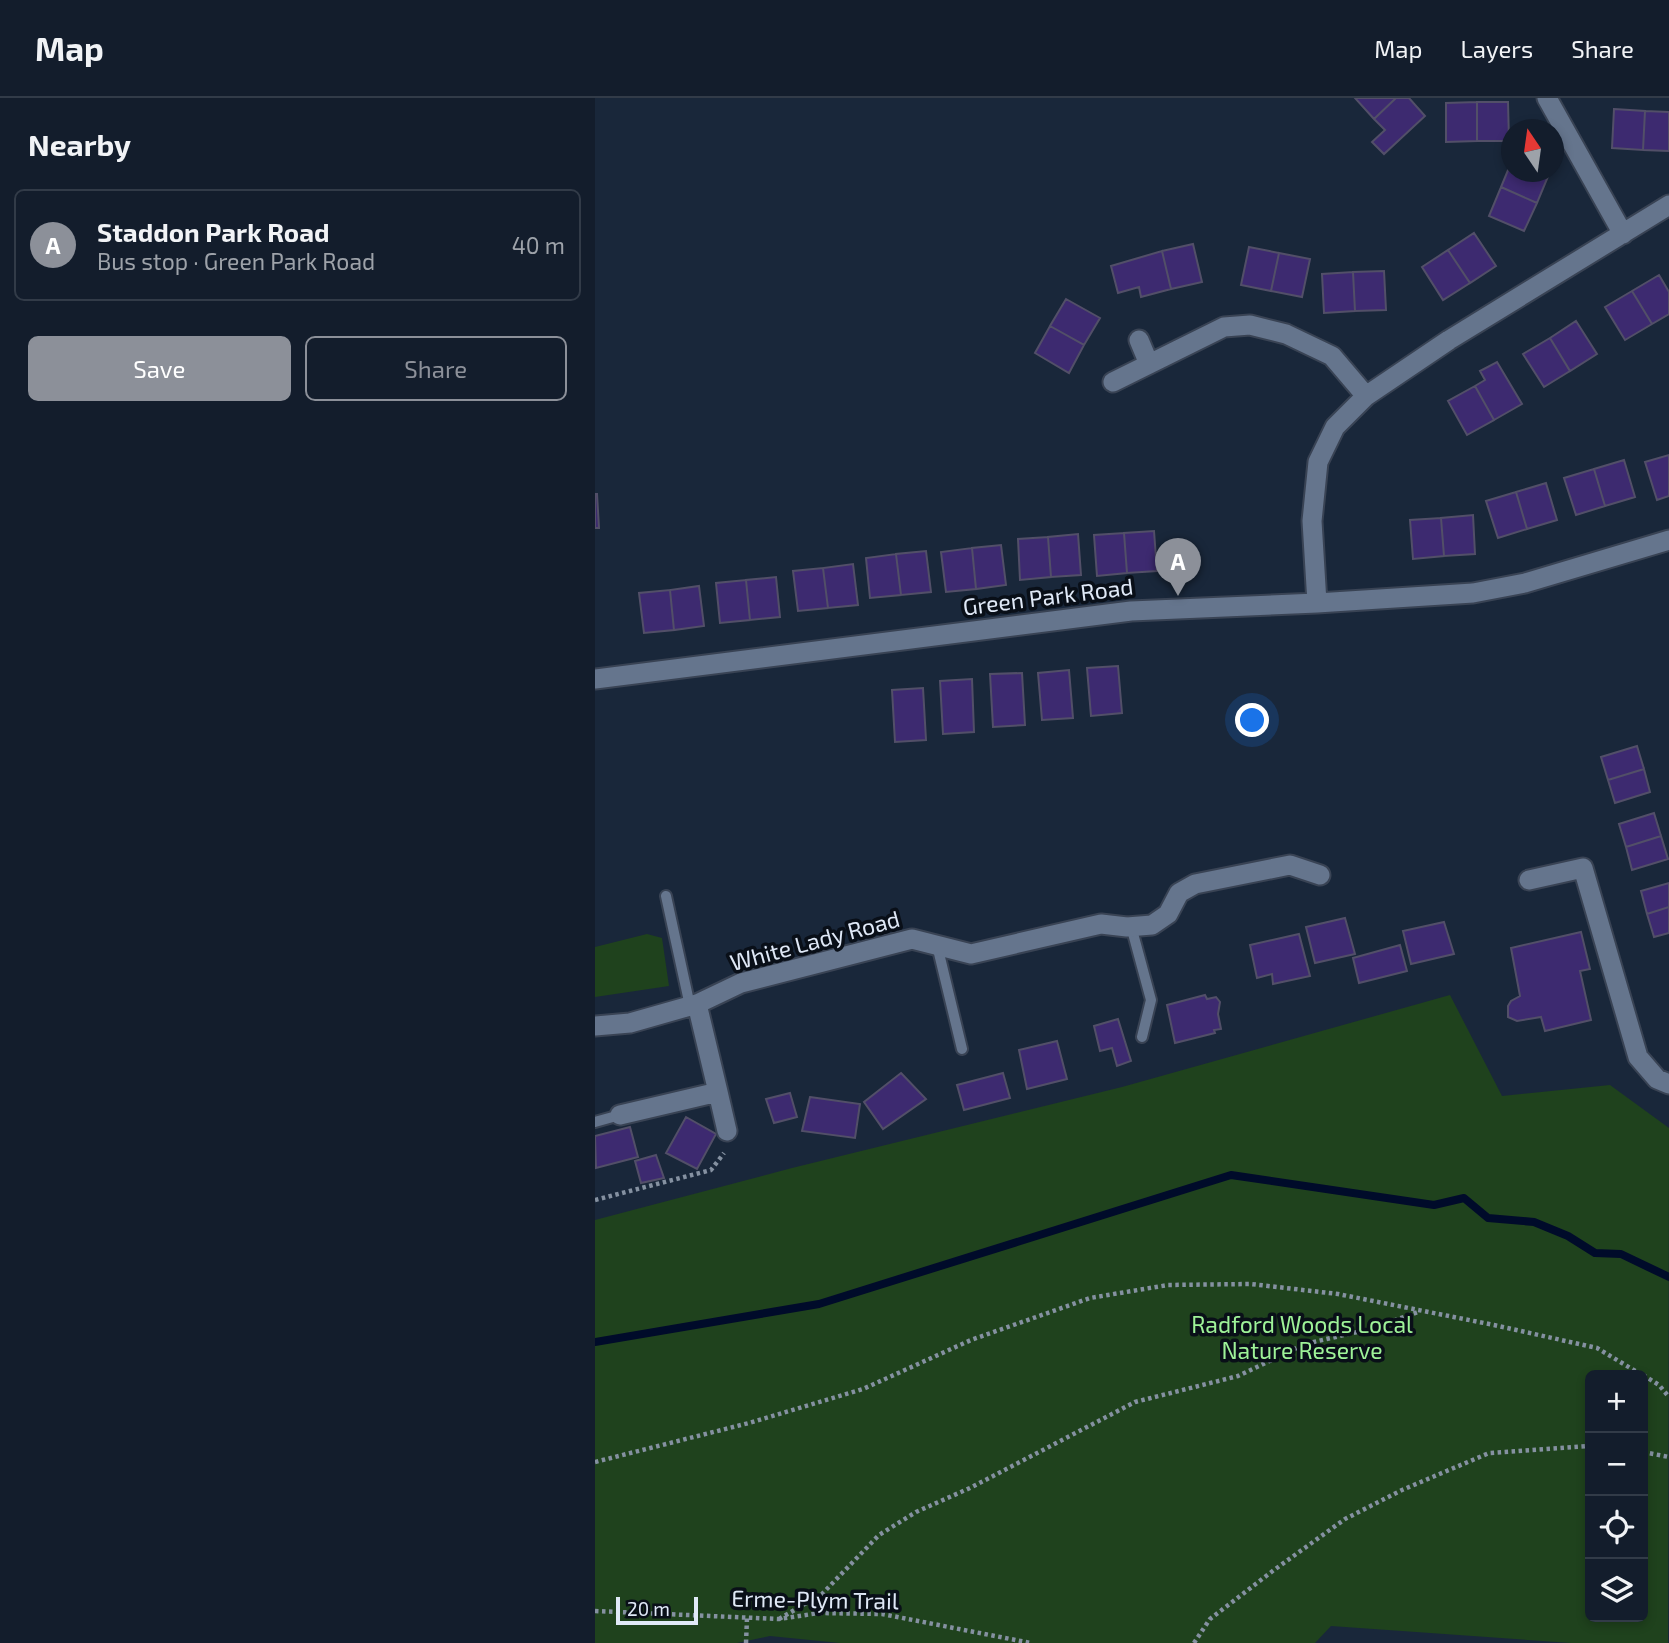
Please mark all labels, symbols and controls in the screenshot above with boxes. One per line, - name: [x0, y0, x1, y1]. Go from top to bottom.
- text: Map: [35, 28, 104, 68]
- text: Map: [1374, 34, 1422, 63]
- text: Layers: [1460, 34, 1533, 63]
- text: Share: [1571, 34, 1634, 63]
- north arrow: [1501, 119, 1564, 182]
- text: Nearby: [28, 126, 131, 162]
- text: Staddon Park Road: [97, 216, 330, 247]
- text: A: [45, 231, 61, 259]
- text: 40 m: [512, 231, 565, 259]
- text: Bus stop · Green Park Road: [97, 247, 375, 275]
- button: Save: [28, 336, 291, 401]
- button: Share: [305, 336, 567, 401]
- pin: A: [1155, 538, 1201, 596]
- street label: Green Park Road: [961, 572, 1135, 620]
- your location: [1235, 703, 1269, 737]
- street label: White Lady Road: [727, 904, 903, 976]
- park label: Radford Woods Local Nature Reserve: [1191, 1310, 1413, 1364]
- map controls: [1585, 1370, 1648, 1622]
- button: +: [1585, 1370, 1648, 1433]
- button: −: [1585, 1433, 1648, 1496]
- button: locate: [1585, 1496, 1648, 1559]
- button: layers: [1585, 1559, 1648, 1622]
- street label: Erme-Plym Trail: [731, 1584, 899, 1614]
- scale bar: [616, 1594, 698, 1626]
- text: 20 m: [627, 1597, 670, 1620]

